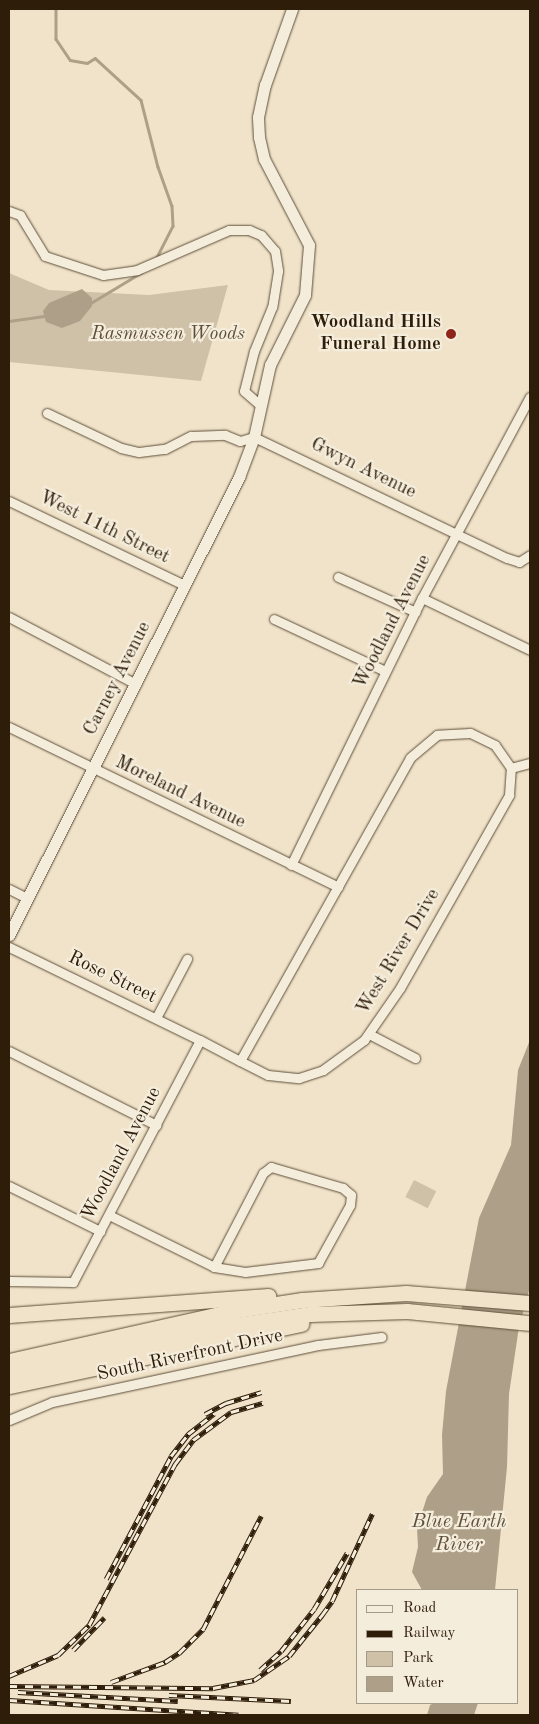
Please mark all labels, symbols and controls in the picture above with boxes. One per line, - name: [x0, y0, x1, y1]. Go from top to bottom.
- place label: Woodland Hills Funeral Home: [310, 312, 441, 356]
- park label: Rasmussen Woods: [91, 324, 245, 346]
- marker: Woodland Hills Funeral Home: [445, 328, 457, 340]
- street label: Gwyn Avenue: [307, 434, 419, 504]
- street label: West 11th Street: [35, 487, 173, 569]
- street label: Woodland Avenue: [349, 551, 437, 693]
- street label: Carney Avenue: [80, 618, 156, 740]
- street label: Moreland Avenue: [111, 752, 249, 834]
- street label: West River Drive: [352, 885, 446, 1019]
- street label: Rose Street: [64, 947, 160, 1009]
- street label: Woodland Avenue: [77, 1083, 167, 1225]
- street label: South Riverfront Drive: [95, 1325, 285, 1387]
- water label: Blue Earth River: [412, 1510, 506, 1557]
- legend: [356, 1589, 519, 1704]
- text: Road: [403, 1601, 436, 1616]
- text: Railway: [403, 1626, 456, 1641]
- text: Park: [403, 1651, 434, 1666]
- text: Water: [403, 1676, 444, 1691]

